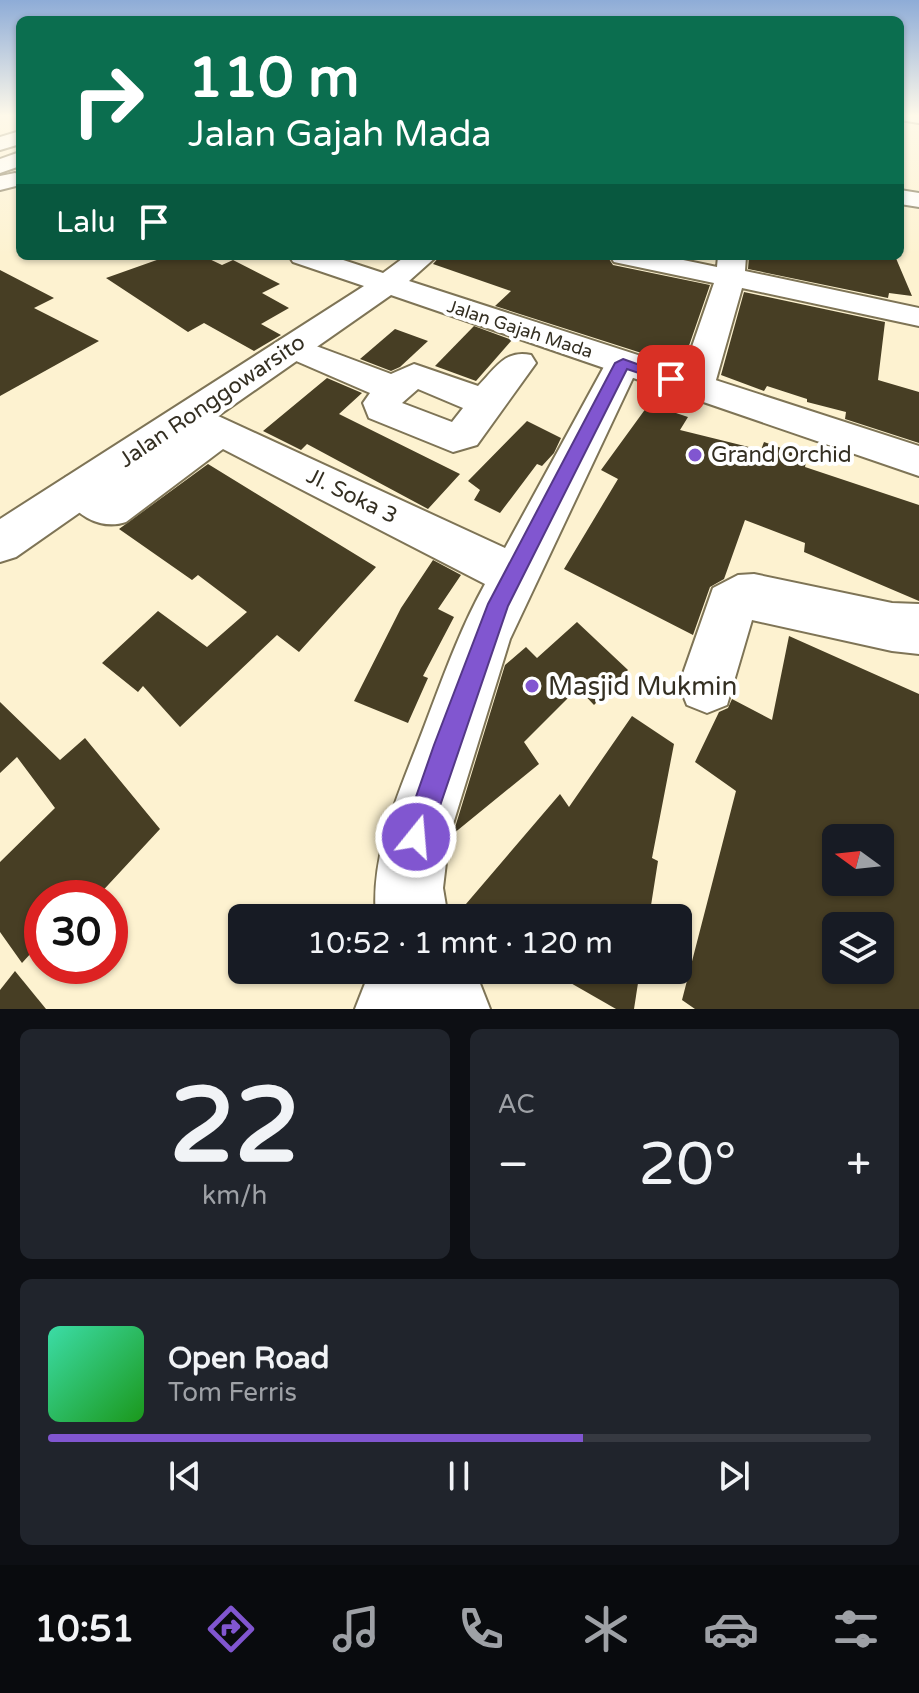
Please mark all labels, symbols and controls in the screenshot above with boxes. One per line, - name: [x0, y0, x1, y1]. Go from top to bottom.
- text: 110 m: [188, 45, 359, 112]
- icon: right: [56, 48, 160, 152]
- text: Jalan Gajah Mada: [188, 113, 492, 156]
- icon: arrive: [132, 200, 176, 244]
- text: Lalu: [56, 204, 116, 241]
- street label: Jalan Gajah Mada: [444, 295, 596, 363]
- street label: Jalan Ronggowarsito: [114, 329, 310, 473]
- pin: [637, 345, 705, 413]
- icon: arrive: [649, 357, 693, 401]
- place label: Grand Orchid: [711, 442, 852, 468]
- marker: Grand Orchid: [686, 446, 704, 464]
- street label: Jl. Soka 3: [302, 463, 402, 529]
- place label: Masjid Mukmin: [548, 671, 737, 702]
- marker: Masjid Mukmin: [523, 677, 541, 695]
- position arrow: [374, 795, 458, 879]
- north arrow: [822, 824, 894, 896]
- map controls: [822, 824, 894, 984]
- speed limit sign: 30: [24, 880, 128, 984]
- button: layers: [822, 912, 894, 984]
- text: 10:52 · 1 mnt · 120 m: [307, 925, 613, 962]
- text: 22: [169, 1065, 300, 1190]
- text: AC: [498, 1089, 535, 1120]
- text: 20°: [639, 1129, 737, 1201]
- text: −: [498, 1139, 529, 1192]
- text: +: [846, 1139, 871, 1192]
- text: km/h: [202, 1180, 267, 1211]
- text: Open Road: [168, 1340, 329, 1377]
- text: Tom Ferris: [168, 1377, 297, 1408]
- icon: previous: [163, 1454, 207, 1498]
- icon: pause: [437, 1454, 481, 1498]
- icon: next: [712, 1454, 756, 1498]
- icon: directions: [203, 1601, 259, 1657]
- icon: music: [328, 1601, 384, 1657]
- icon: phone: [453, 1601, 509, 1657]
- icon: climate: [578, 1601, 634, 1657]
- icon: car: [703, 1601, 759, 1657]
- icon: filters: [828, 1601, 884, 1657]
- text: 10:51: [35, 1608, 134, 1651]

